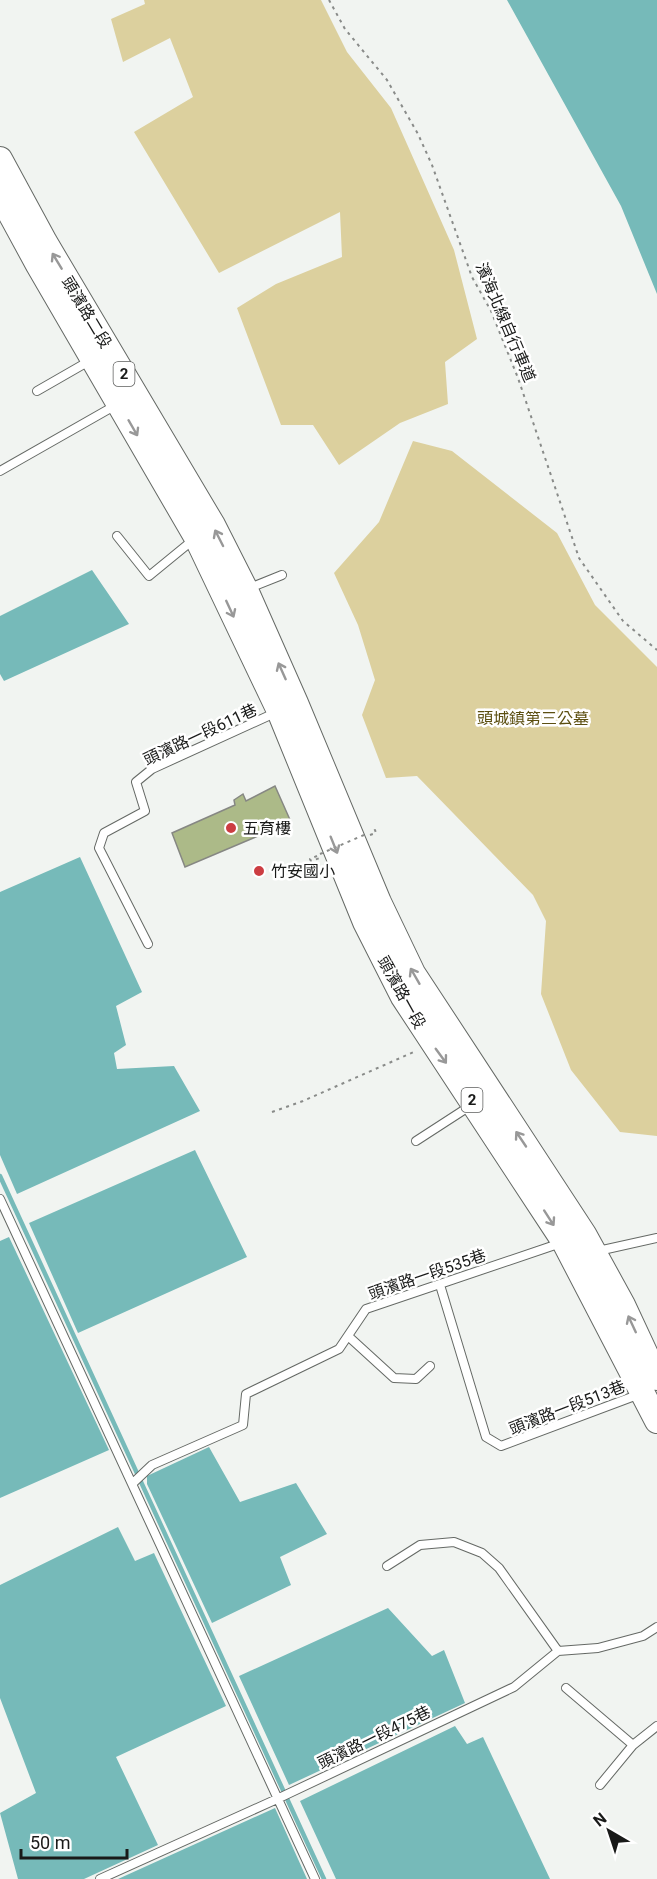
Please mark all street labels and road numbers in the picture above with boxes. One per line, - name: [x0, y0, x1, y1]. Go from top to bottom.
- street label: 濱海北線自行車道: [472, 260, 539, 385]
- street label: 頭濱路二段: [58, 273, 115, 351]
- road number: 2: [114, 362, 134, 386]
- street label: 頭濱路一段611巷: [140, 700, 260, 769]
- street label: 頭濱路一段: [374, 953, 429, 1032]
- road number: 2: [462, 1088, 482, 1112]
- street label: 頭濱路一段535巷: [366, 1245, 488, 1303]
- street label: 頭濱路一段513巷: [506, 1377, 628, 1438]
- street label: 頭濱路一段475巷: [315, 1702, 434, 1773]

